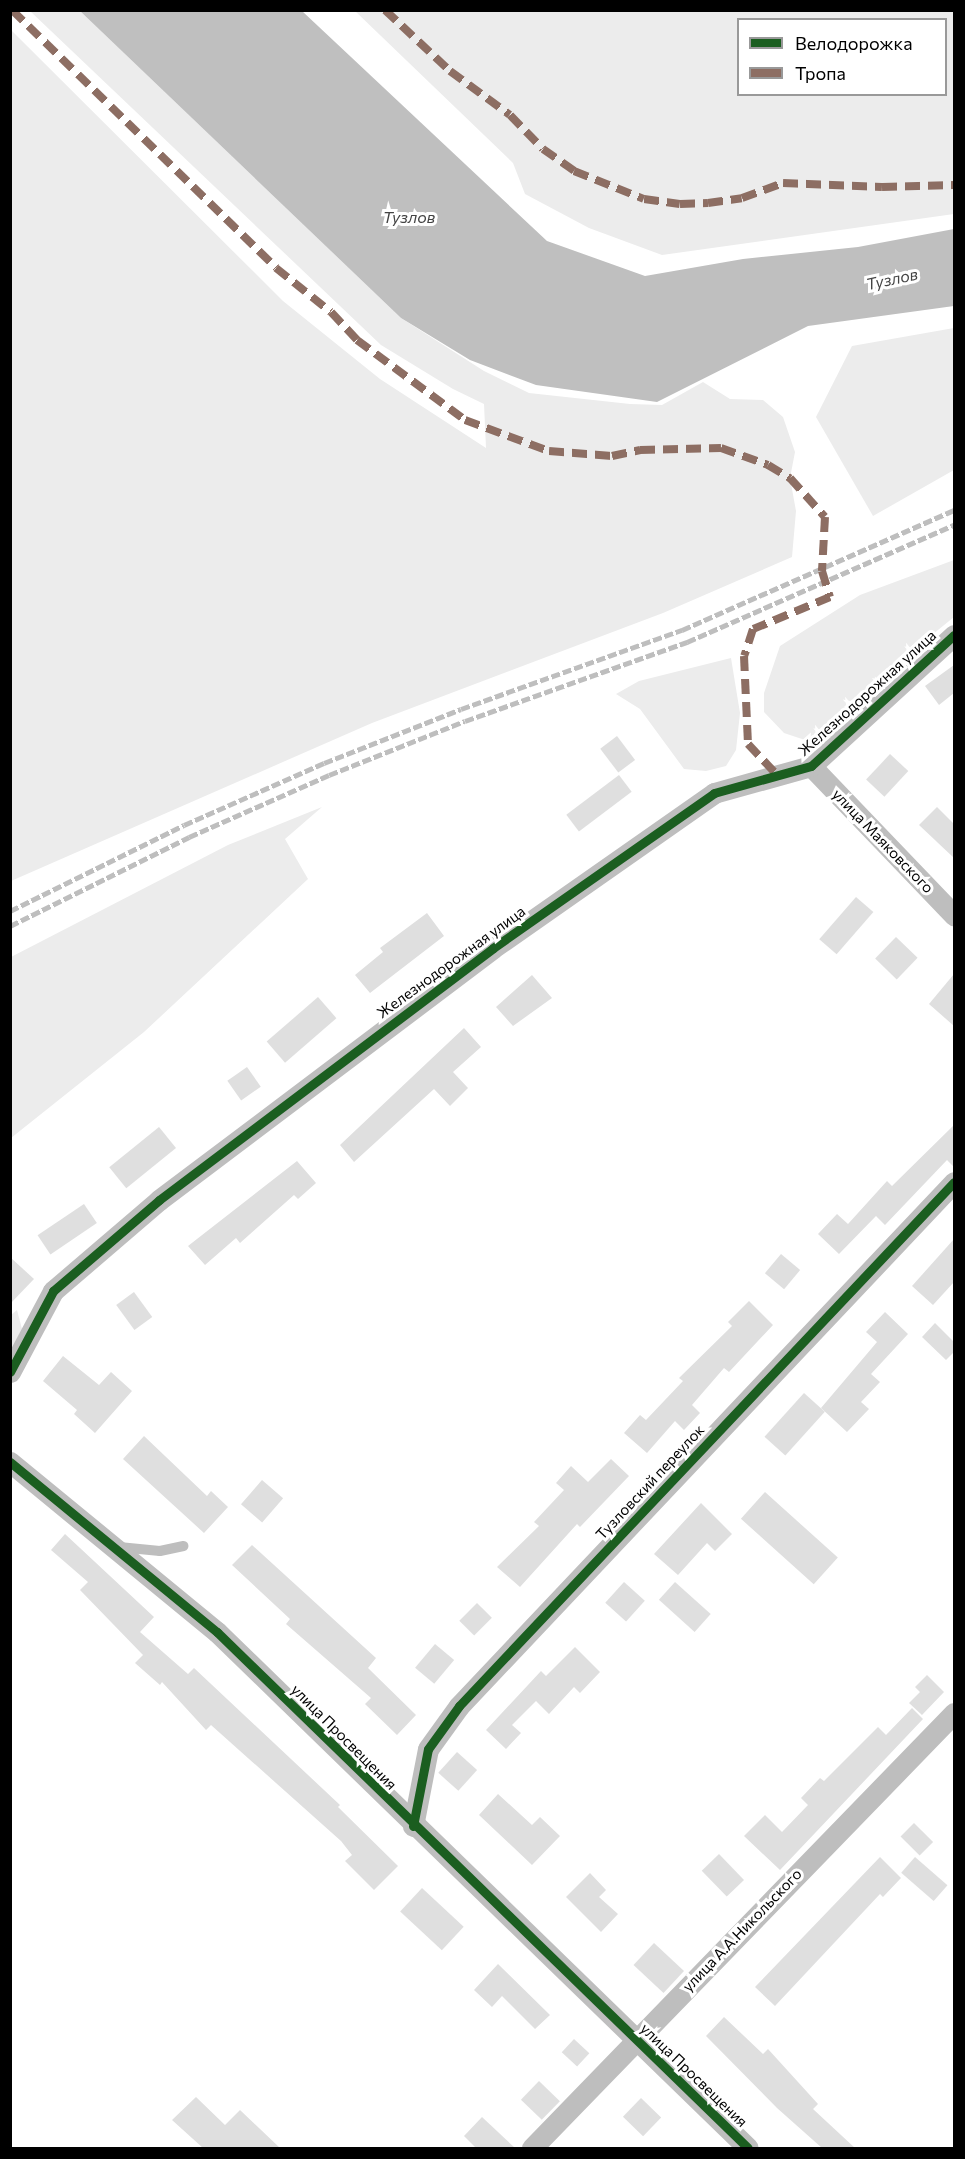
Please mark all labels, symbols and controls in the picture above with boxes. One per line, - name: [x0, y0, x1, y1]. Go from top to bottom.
- legend: [737, 18, 947, 96]
- text: Велодорожка: [795, 32, 913, 54]
- text: Тропа: [795, 62, 846, 84]
- water label: Тузлов: [383, 207, 435, 227]
- water label: Тузлов: [864, 264, 920, 294]
- street label: Железнодорожная улица: [794, 626, 940, 760]
- street label: улица Маяковского: [829, 785, 937, 897]
- street label: Железнодорожная улица: [373, 902, 529, 1022]
- street label: Тузловский переулок: [592, 1421, 708, 1543]
- street label: улица Просвещения: [288, 1681, 400, 1793]
- street label: улица А.А.Никольского: [679, 1865, 805, 1995]
- street label: улица Просвещения: [637, 2019, 751, 2131]

